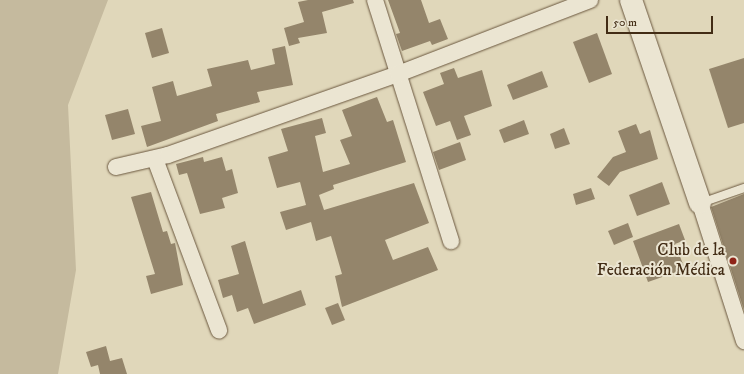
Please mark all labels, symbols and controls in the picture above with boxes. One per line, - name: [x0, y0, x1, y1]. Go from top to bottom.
- scale bar: [608, 8, 715, 34]
- text: 50 m: [613, 15, 637, 30]
- place label: Club de la Federación Médica: [597, 241, 725, 281]
- marker: Club de la Federación Médica: [728, 256, 738, 266]

